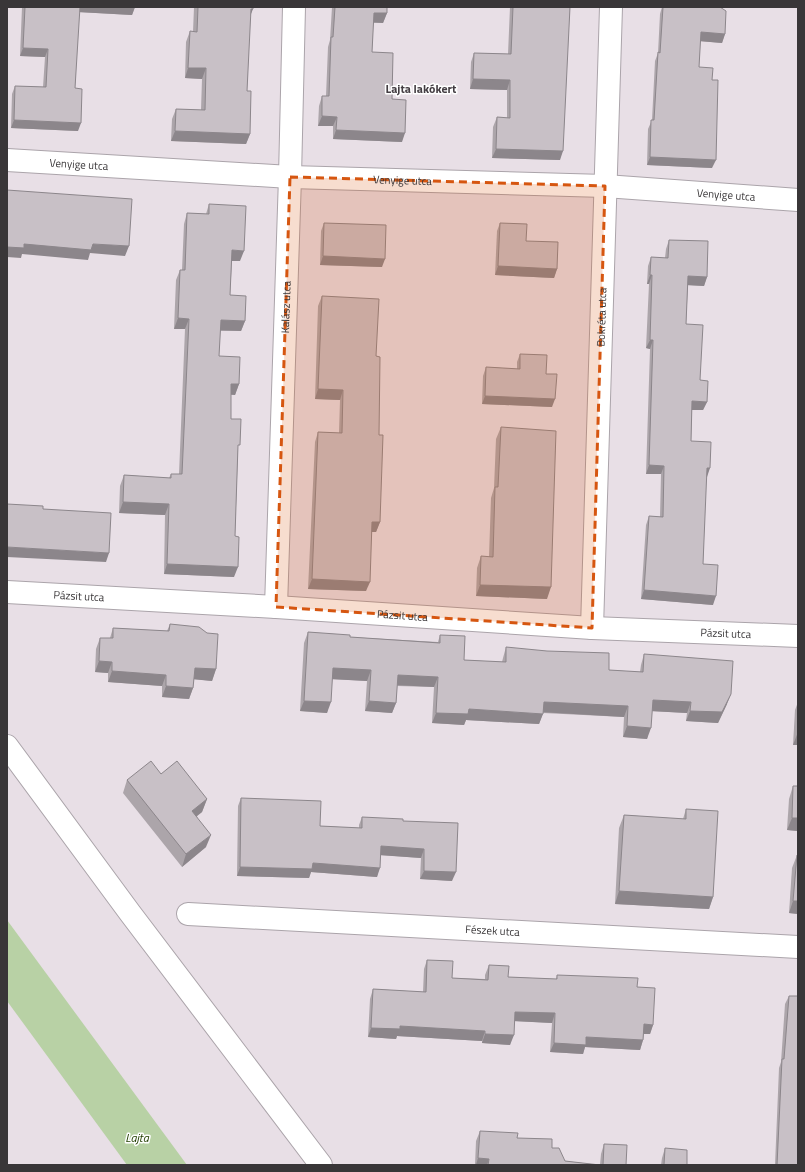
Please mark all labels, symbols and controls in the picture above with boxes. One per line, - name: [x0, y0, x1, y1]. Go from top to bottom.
- district label: Lajta lakókert: [386, 79, 457, 98]
- street label: Venyige utca: [49, 155, 109, 174]
- street label: Venyige utca: [373, 171, 433, 189]
- street label: Venyige utca: [696, 185, 756, 205]
- street label: Kalász utca: [277, 280, 295, 334]
- street label: Bokréta utca: [593, 287, 610, 347]
- street label: Pázsit utca: [53, 587, 105, 605]
- street label: Pázsit utca: [376, 606, 429, 625]
- street label: Pázsit utca: [700, 624, 752, 642]
- street label: Fészek utca: [465, 921, 521, 940]
- water label: Lajta: [125, 1128, 150, 1147]

